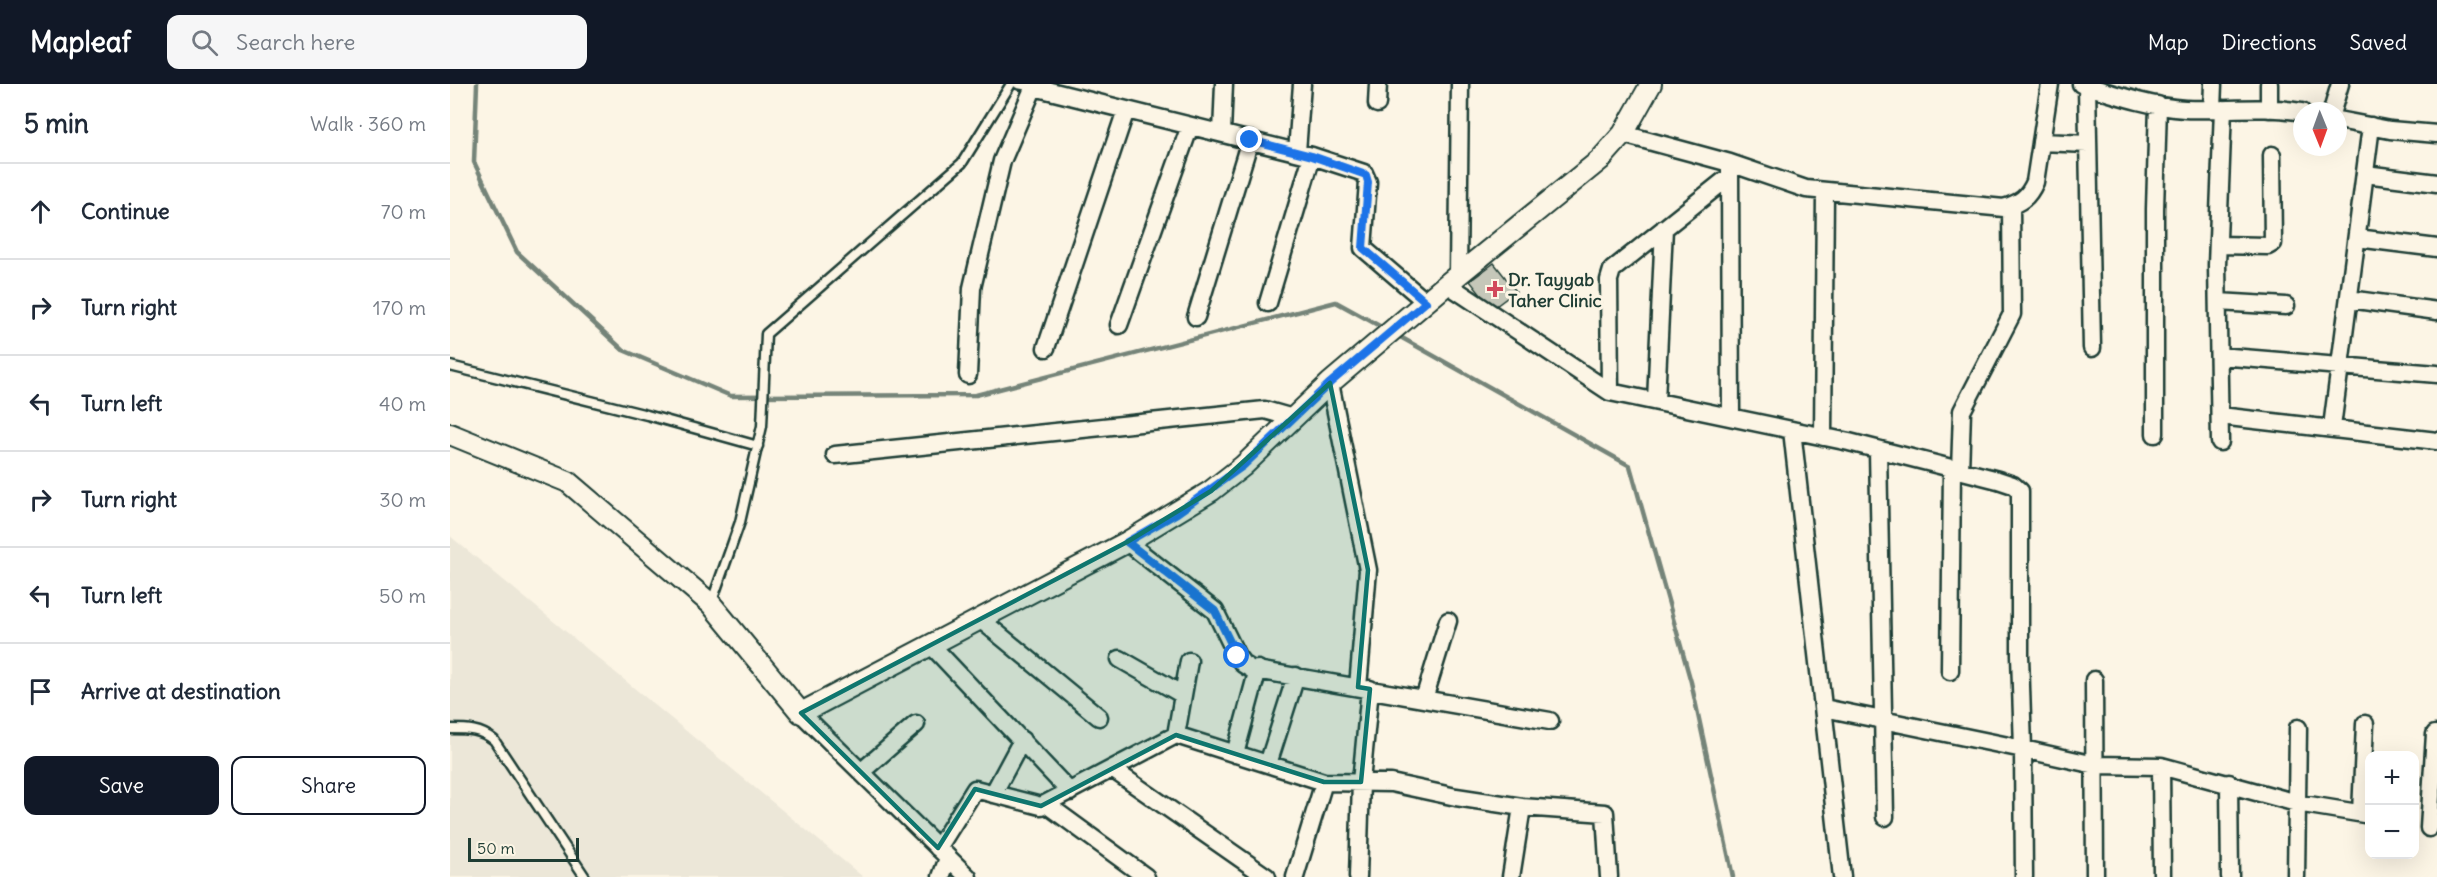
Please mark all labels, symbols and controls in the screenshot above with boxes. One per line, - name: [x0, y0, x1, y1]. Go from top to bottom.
- search box: [167, 15, 587, 69]
- text: Mapleaf: [30, 24, 131, 60]
- icon: search: [188, 26, 221, 59]
- text: Search here: [236, 28, 355, 56]
- text: Map: [2148, 29, 2189, 56]
- text: Directions: [2222, 29, 2316, 56]
- text: Saved: [2349, 29, 2407, 56]
- north arrow: [2293, 102, 2347, 156]
- text: 5 min: [24, 107, 89, 140]
- text: Walk · 360 m: [310, 111, 426, 136]
- route end: [1236, 126, 1262, 152]
- icon: ahead: [24, 195, 57, 228]
- text: Continue: [81, 197, 170, 225]
- text: 70 m: [381, 199, 426, 224]
- place label: Dr. Tayyab Taher Clinic: [1508, 268, 1602, 312]
- marker: Dr. Tayyab Taher Clinic: [1486, 280, 1504, 298]
- icon: right: [24, 291, 57, 324]
- text: Turn right: [81, 293, 177, 321]
- text: 170 m: [373, 295, 426, 320]
- icon: left: [24, 387, 57, 420]
- text: Turn left: [81, 389, 162, 417]
- text: 40 m: [379, 391, 426, 416]
- icon: right: [24, 483, 57, 516]
- text: Turn right: [81, 485, 177, 513]
- text: 30 m: [379, 487, 426, 512]
- icon: left: [24, 579, 57, 612]
- text: Turn left: [81, 581, 162, 609]
- text: 50 m: [379, 583, 426, 608]
- route start: [1223, 642, 1249, 668]
- icon: arrive: [24, 675, 57, 708]
- text: Arrive at destination: [81, 677, 281, 705]
- map controls: [2365, 751, 2419, 859]
- button: +: [2365, 751, 2419, 805]
- button: Save: [24, 756, 219, 815]
- button: Share: [231, 756, 426, 815]
- button: −: [2365, 805, 2419, 859]
- scale bar: [468, 835, 579, 862]
- text: 50 m: [477, 838, 515, 858]

